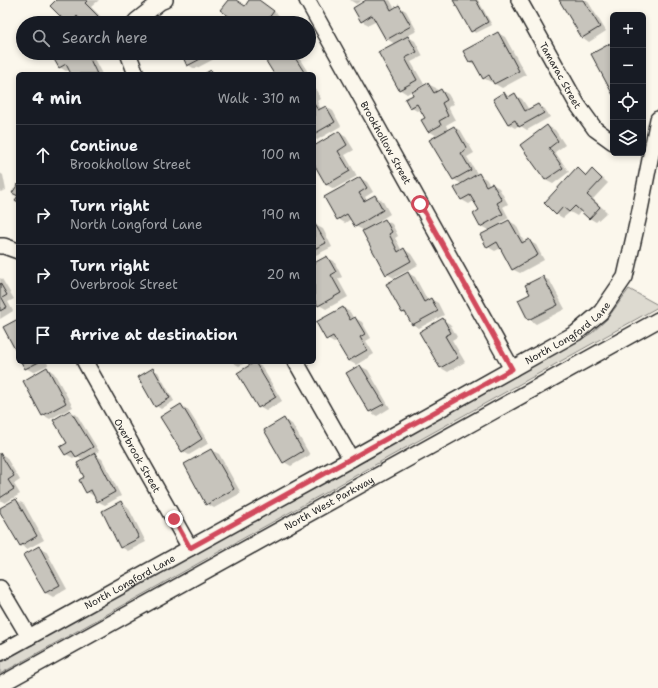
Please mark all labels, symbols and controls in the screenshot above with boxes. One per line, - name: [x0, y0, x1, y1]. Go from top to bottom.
- map controls: [610, 12, 646, 156]
- button: +: [610, 12, 646, 48]
- search box: [16, 16, 316, 60]
- icon: search: [30, 27, 52, 49]
- text: Search here: [62, 28, 148, 48]
- street label: Tamarac Street: [537, 40, 584, 111]
- button: −: [610, 48, 646, 84]
- button: locate: [610, 84, 646, 120]
- text: 4 min: [32, 87, 82, 109]
- text: Walk · 310 m: [218, 90, 300, 107]
- street label: Brookhollow Street: [357, 99, 414, 187]
- button: layers: [610, 120, 646, 156]
- text: Continue: [70, 136, 138, 156]
- icon: ahead: [32, 144, 54, 166]
- text: 100 m: [261, 146, 300, 163]
- text: Brookhollow Street: [70, 156, 191, 173]
- route start: [411, 195, 429, 213]
- text: Turn right: [70, 196, 150, 216]
- icon: right: [32, 204, 54, 226]
- text: 190 m: [261, 206, 300, 223]
- text: North Longford Lane: [70, 216, 202, 233]
- text: Turn right: [70, 256, 150, 276]
- icon: right: [32, 264, 54, 286]
- text: 20 m: [267, 266, 300, 283]
- text: Overbrook Street: [70, 276, 178, 293]
- street label: North Longford Lane: [523, 299, 613, 367]
- icon: arrive: [32, 324, 54, 346]
- text: Arrive at destination: [70, 325, 238, 345]
- street label: Overbrook Street: [111, 416, 163, 495]
- street label: North West Parkway: [282, 473, 377, 533]
- route end: [165, 510, 183, 528]
- street label: North Longford Lane: [82, 551, 178, 612]

